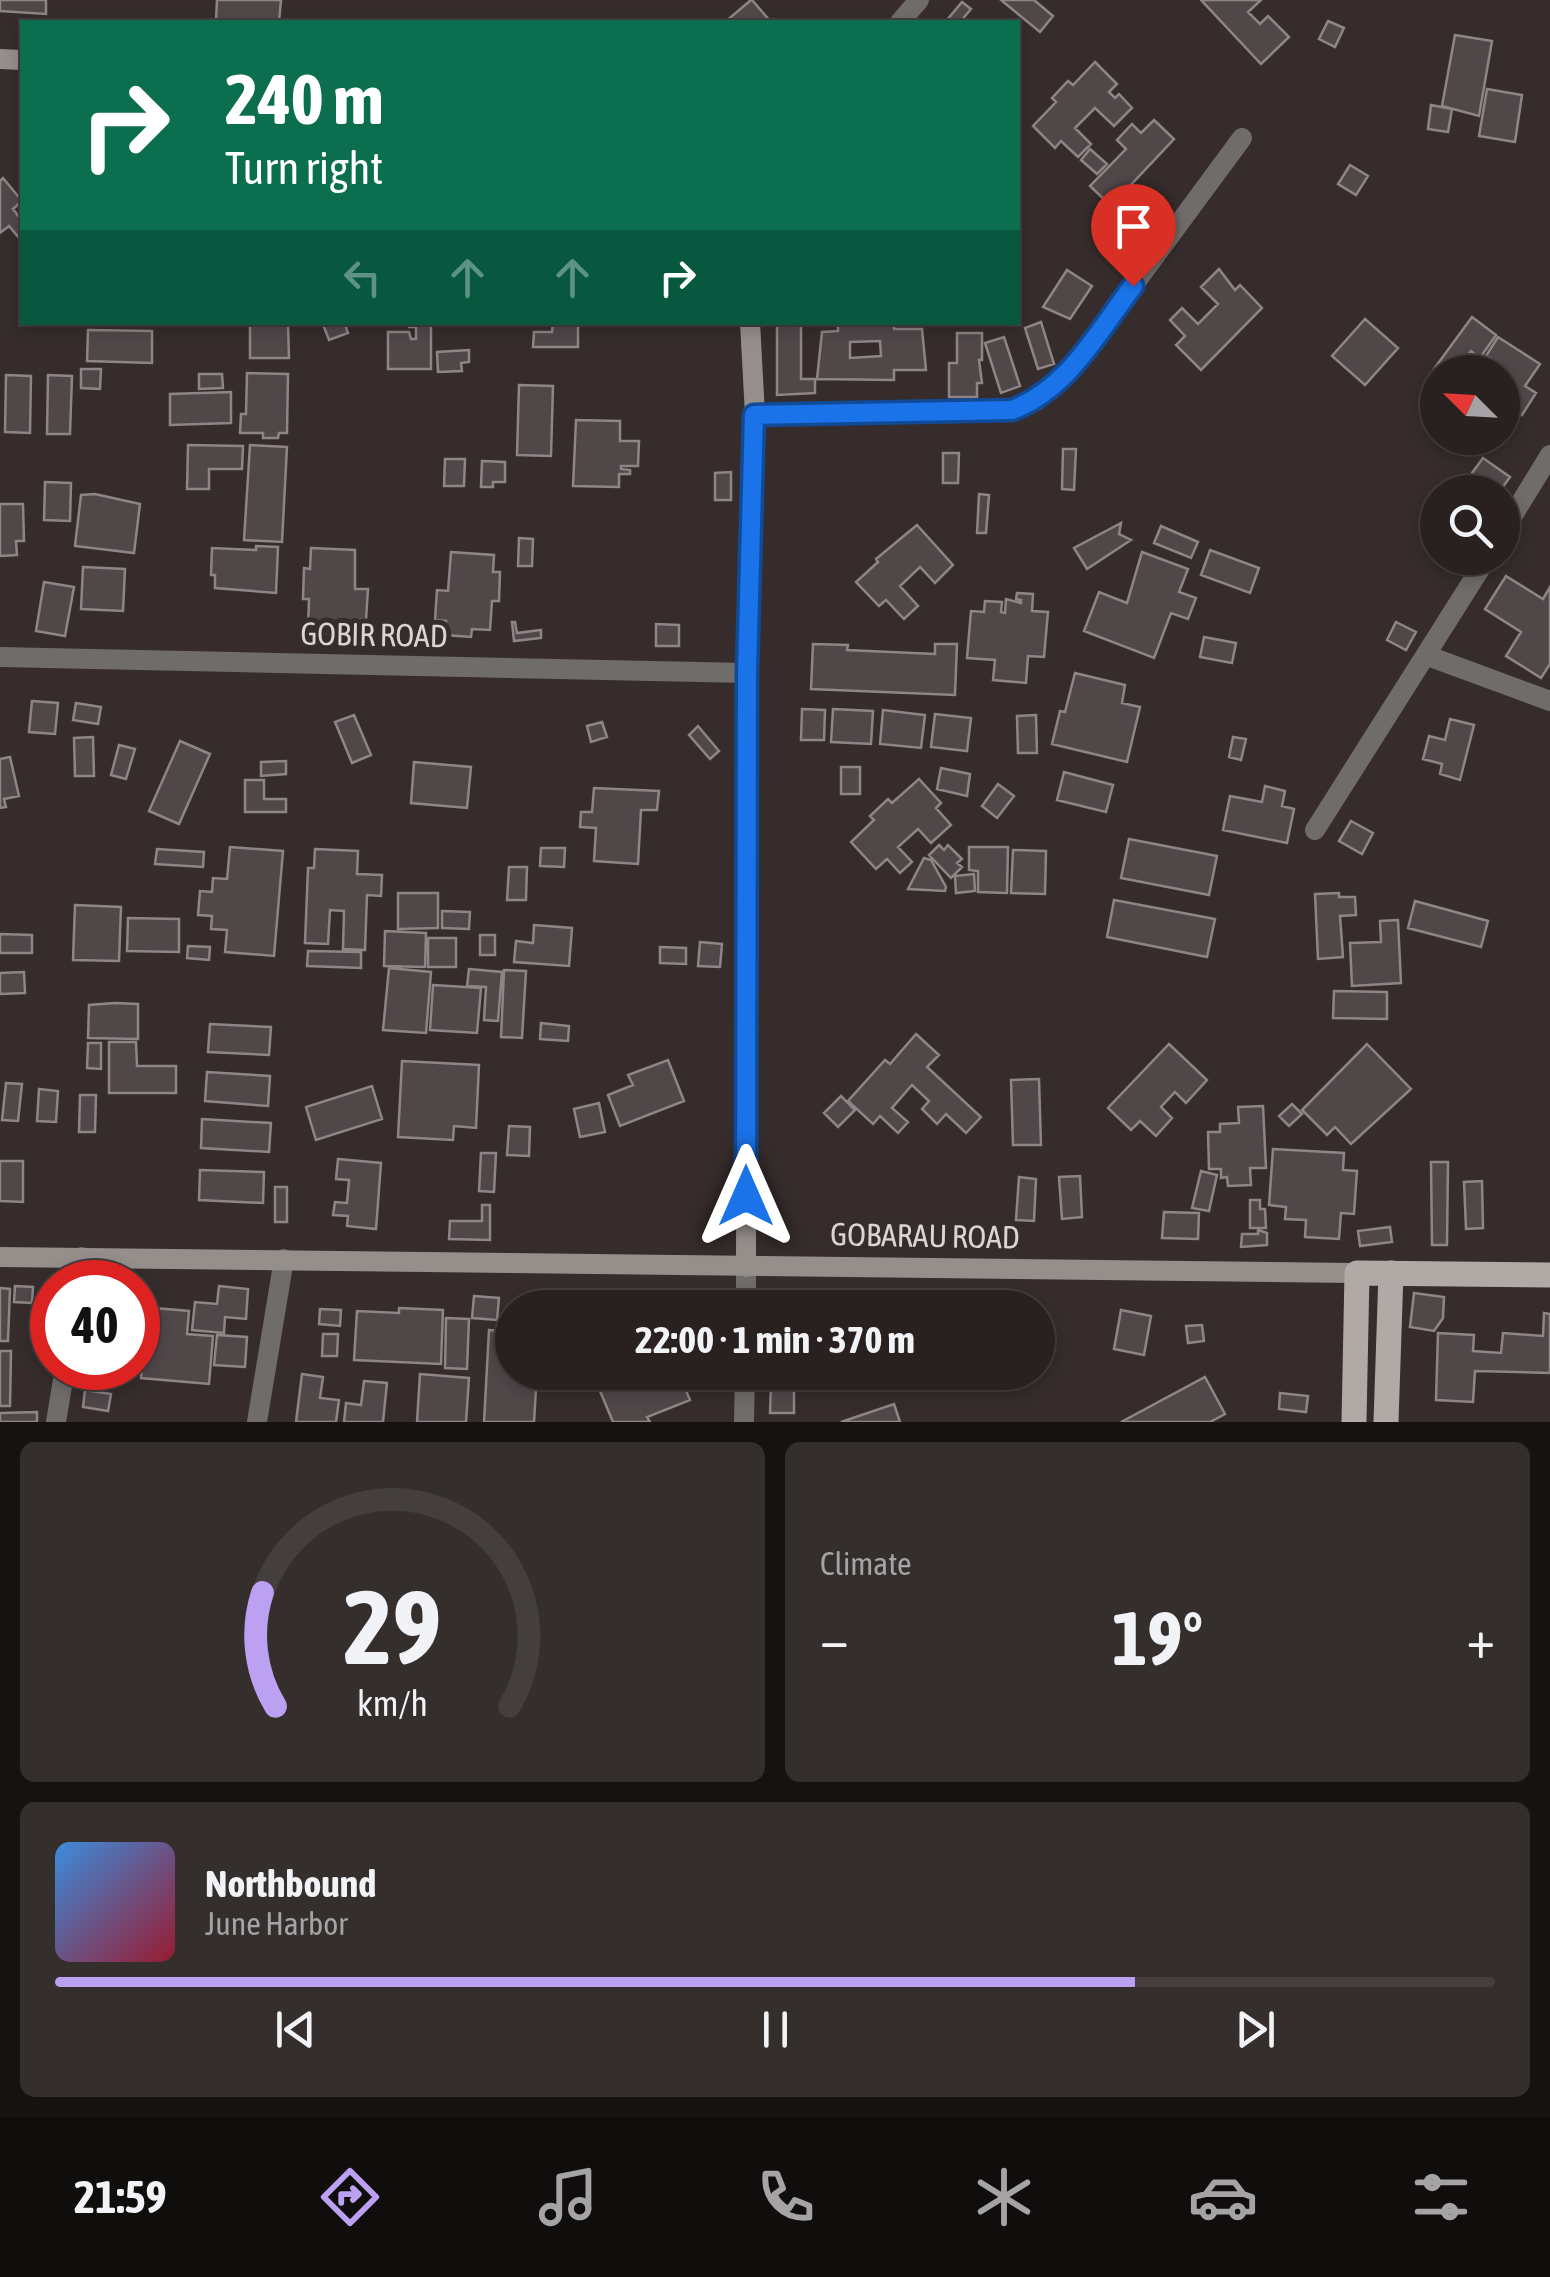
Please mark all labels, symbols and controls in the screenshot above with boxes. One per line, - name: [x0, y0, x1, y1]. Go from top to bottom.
- text: 240 m: [225, 59, 384, 139]
- icon: right: [60, 60, 190, 190]
- text: Turn right: [225, 142, 383, 194]
- pin: [1091, 184, 1176, 287]
- icon: arrive: [1106, 199, 1161, 254]
- icon: left: [335, 250, 390, 305]
- icon: ahead: [440, 250, 495, 305]
- icon: ahead: [545, 250, 600, 305]
- icon: right: [650, 250, 705, 305]
- north arrow: [1420, 355, 1520, 455]
- map controls: [1420, 355, 1520, 575]
- button: search: [1420, 475, 1520, 575]
- street label: GOBIR ROAD: [300, 615, 448, 654]
- position arrow: [694, 1144, 798, 1248]
- street label: GOBARAU ROAD: [830, 1215, 1020, 1256]
- speed limit sign: 40: [30, 1260, 160, 1390]
- text: 22:00 · 1 min · 370 m: [635, 1318, 915, 1361]
- text: Climate: [820, 1545, 912, 1582]
- text: 29: [344, 1567, 441, 1686]
- text: 19°: [1112, 1595, 1203, 1681]
- text: −: [820, 1607, 849, 1670]
- text: +: [1466, 1607, 1495, 1670]
- text: km/h: [357, 1683, 428, 1724]
- text: Northbound: [205, 1862, 376, 1905]
- text: June Harbor: [205, 1905, 348, 1942]
- icon: previous: [268, 2002, 323, 2057]
- icon: pause: [748, 2002, 803, 2057]
- icon: next: [1228, 2002, 1283, 2057]
- icon: directions: [315, 2162, 385, 2232]
- icon: music: [533, 2162, 603, 2232]
- icon: phone: [751, 2162, 821, 2232]
- icon: climate: [969, 2162, 1039, 2232]
- icon: car: [1188, 2162, 1258, 2232]
- icon: filters: [1406, 2162, 1476, 2232]
- text: 21:59: [74, 2171, 167, 2223]

